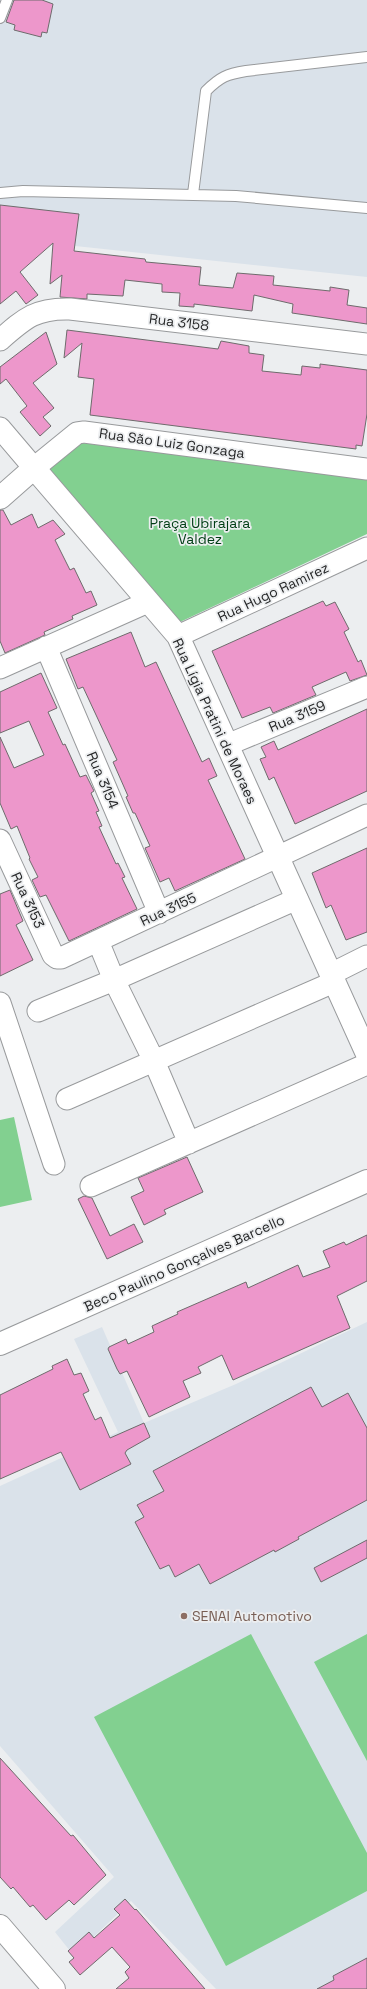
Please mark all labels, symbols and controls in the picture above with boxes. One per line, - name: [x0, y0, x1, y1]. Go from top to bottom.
- street label: Rua 3158: [148, 309, 210, 335]
- street label: Rua São Luiz Gonzaga: [98, 424, 246, 462]
- park label: Praça Ubirajara Valdez: [150, 514, 250, 548]
- street label: Rua Hugo Ramirez: [214, 558, 332, 626]
- street label: Rua Lígia Pratini de Moraes: [169, 635, 261, 807]
- street label: Rua 3159: [266, 696, 328, 736]
- street label: Rua 3154: [83, 749, 123, 811]
- street label: Rua 3153: [7, 869, 49, 931]
- street label: Rua 3155: [137, 888, 199, 930]
- street label: Beco Paulino Gonçalves Barcello: [81, 1210, 287, 1316]
- place label: SENAI Automotivo: [192, 1607, 312, 1625]
- marker: SENAI Automotivo: [179, 1611, 189, 1621]

